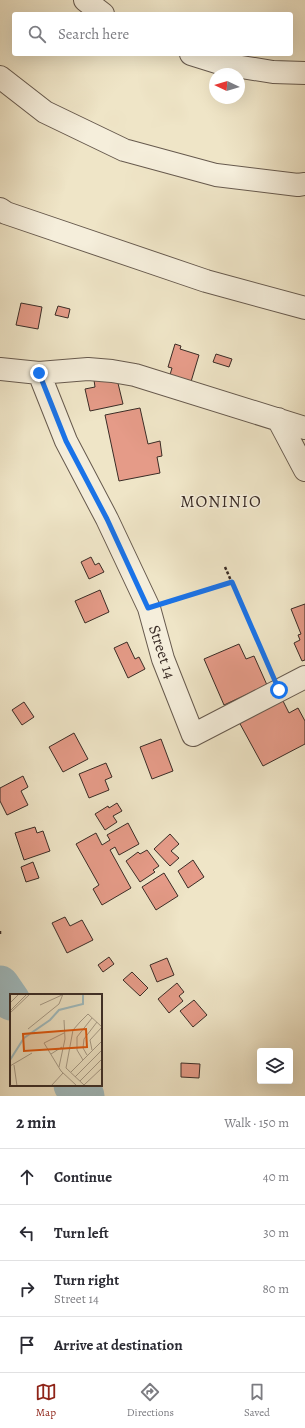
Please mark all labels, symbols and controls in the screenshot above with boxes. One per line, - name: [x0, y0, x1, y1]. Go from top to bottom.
- search box: [12, 12, 293, 56]
- icon: search: [26, 23, 48, 45]
- text: Search here: [58, 24, 129, 44]
- north arrow: [209, 68, 245, 104]
- route end: [30, 364, 48, 382]
- district label: MONINIO: [180, 490, 262, 513]
- street label: Street 14: [143, 622, 181, 682]
- route start: [270, 681, 288, 699]
- inset map: [10, 994, 102, 1086]
- map controls: [257, 1048, 293, 1084]
- button: layers: [257, 1048, 293, 1084]
- text: 2 min: [16, 1111, 56, 1134]
- text: Walk · 150 m: [224, 1114, 289, 1131]
- icon: ahead: [16, 1166, 38, 1188]
- text: Continue: [54, 1167, 112, 1187]
- text: 40 m: [263, 1168, 289, 1185]
- icon: left: [16, 1222, 38, 1244]
- text: Turn left: [54, 1223, 109, 1243]
- text: 30 m: [263, 1224, 289, 1241]
- text: Turn right: [54, 1270, 119, 1290]
- icon: right: [16, 1278, 38, 1300]
- text: 80 m: [262, 1280, 289, 1297]
- text: Street 14: [54, 1290, 99, 1307]
- icon: arrive: [16, 1334, 38, 1356]
- text: Arrive at destination: [54, 1335, 183, 1355]
- tab: Map: [35, 1381, 57, 1420]
- tab: Directions: [127, 1381, 174, 1420]
- tab: Saved: [244, 1381, 270, 1420]

